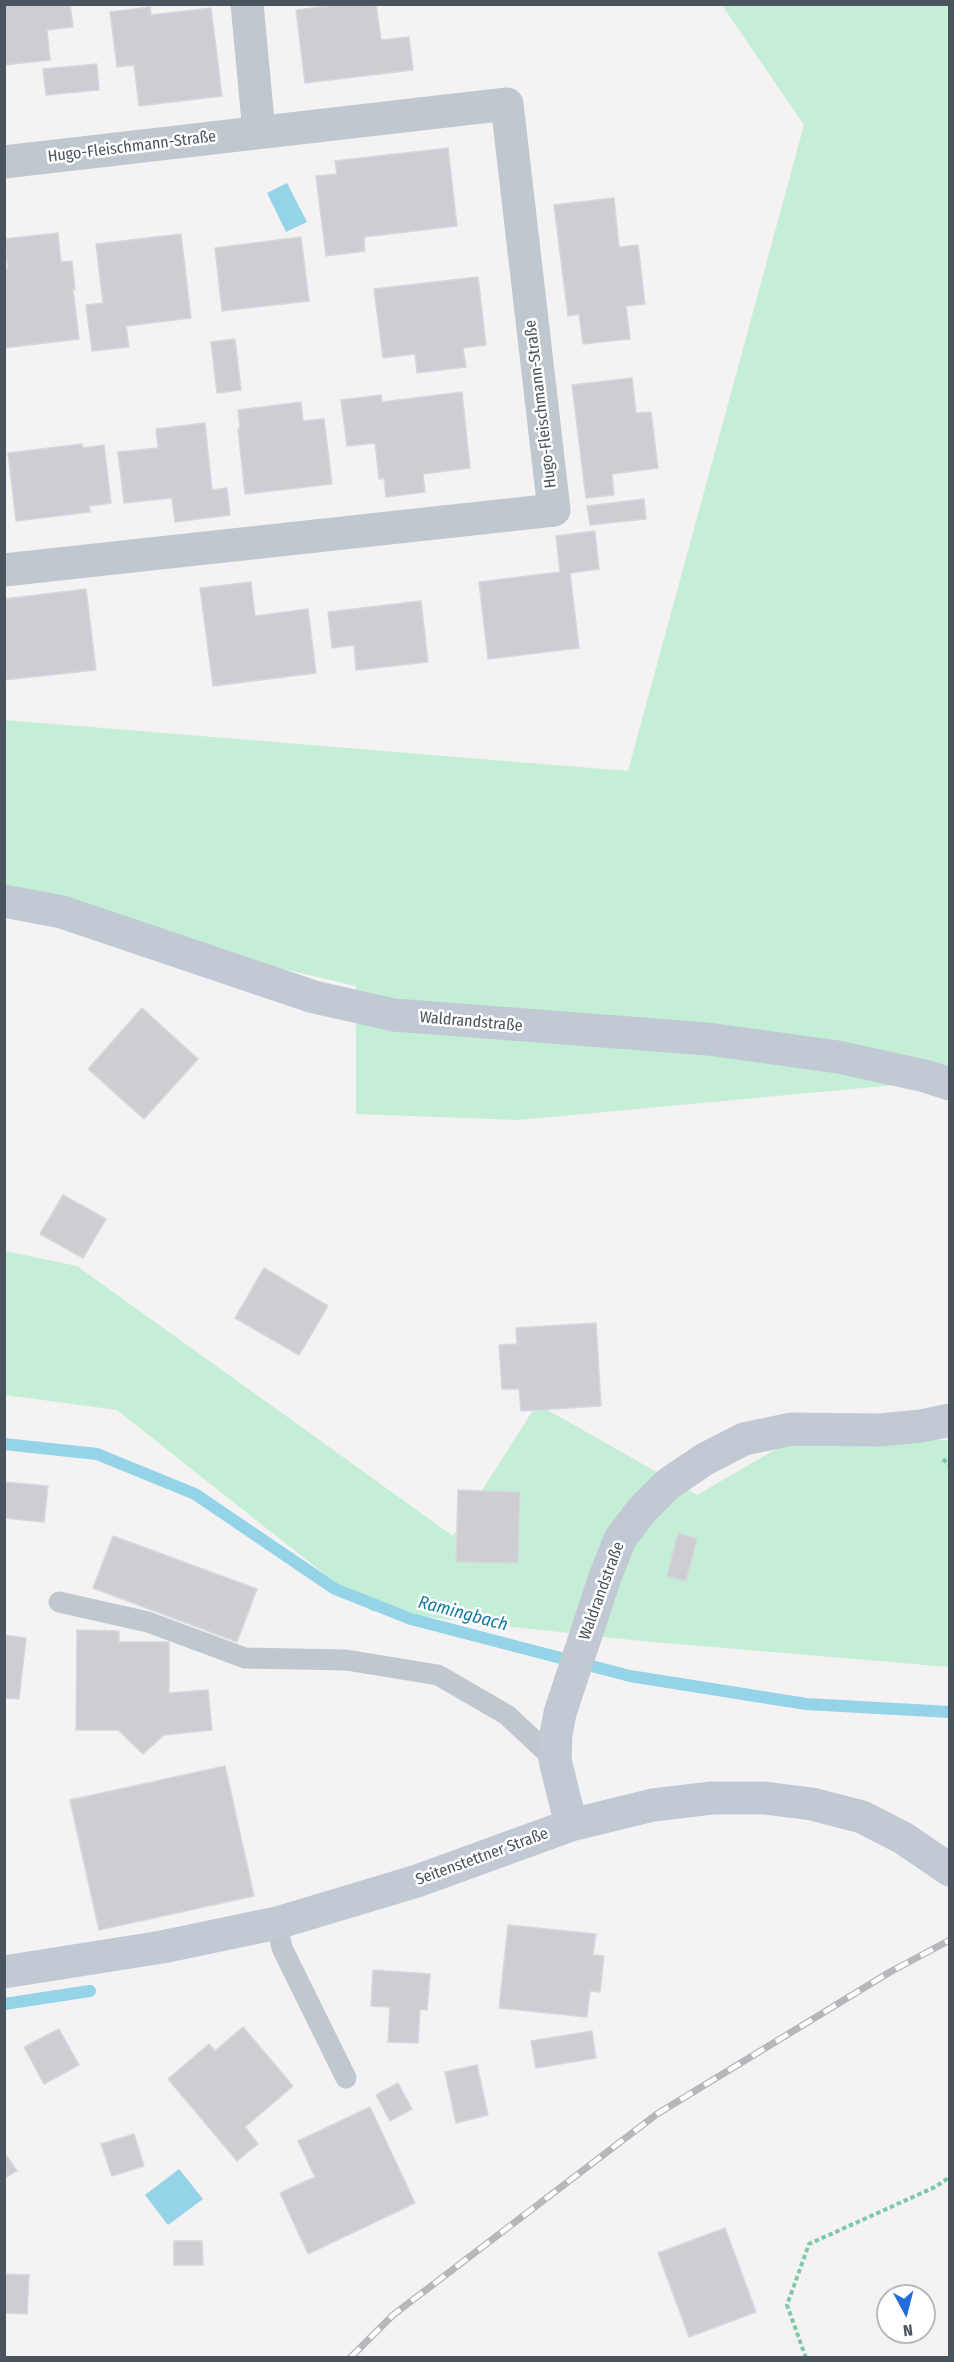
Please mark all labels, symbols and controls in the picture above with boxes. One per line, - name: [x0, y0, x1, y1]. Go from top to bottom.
- street label: Hugo-Fleischmann-Straße: [47, 127, 217, 167]
- street label: Hugo-Fleischmann-Straße: [521, 319, 561, 489]
- street label: Waldrandstraße: [419, 1008, 523, 1036]
- street label: Waldrandstraße: [575, 1539, 629, 1643]
- water label: Ramingbach: [416, 1592, 510, 1636]
- street label: Seitenstettner Straße: [413, 1824, 551, 1890]
- north arrow: [876, 2284, 936, 2344]
- text: N: [902, 2320, 914, 2340]

